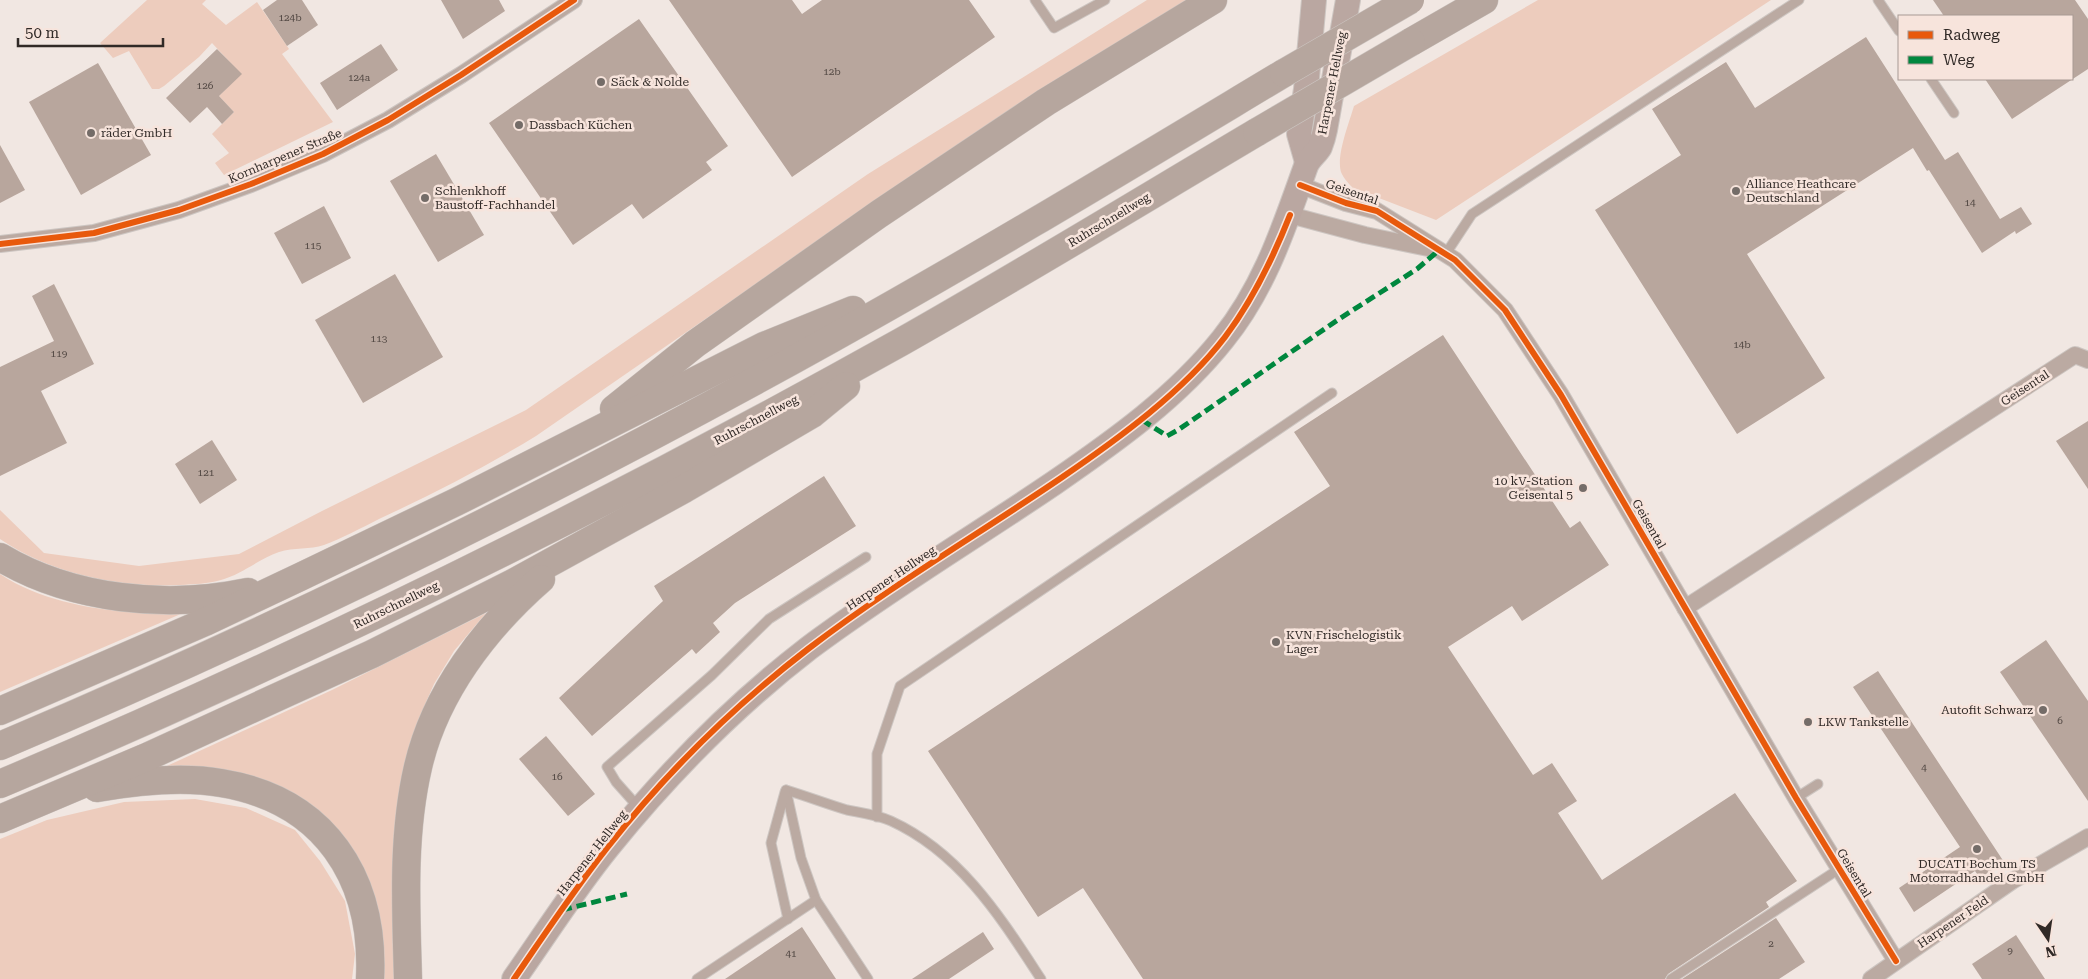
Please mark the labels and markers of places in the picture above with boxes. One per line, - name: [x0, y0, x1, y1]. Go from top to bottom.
- place label: Säck & Nolde: [611, 75, 689, 89]
- marker: Säck & Nolde: [595, 76, 607, 88]
- place label: Dassbach Küchen: [529, 118, 633, 132]
- marker: Dassbach Küchen: [513, 119, 525, 131]
- place label: räder GmbH: [101, 126, 172, 140]
- marker: räder GmbH: [85, 127, 97, 139]
- place label: Alliance Heathcare Deutschland: [1746, 177, 1856, 205]
- place label: Schlenkhoff Baustoff-Fachhandel: [435, 184, 556, 212]
- marker: Alliance Heathcare Deutschland: [1730, 185, 1742, 197]
- marker: Schlenkhoff Baustoff-Fachhandel: [419, 192, 431, 204]
- place label: 10 kV-Station Geisental 5: [1494, 474, 1573, 502]
- marker: 10 kV-Station Geisental 5: [1577, 482, 1589, 494]
- place label: KVN Frischelogistik Lager: [1286, 628, 1402, 656]
- marker: KVN Frischelogistik Lager: [1270, 636, 1282, 648]
- place label: Autofit Schwarz: [1941, 703, 2033, 717]
- marker: Autofit Schwarz: [2037, 704, 2049, 716]
- place label: LKW Tankstelle: [1818, 715, 1909, 729]
- marker: LKW Tankstelle: [1802, 716, 1814, 728]
- marker: DUCATI Bochum TS Motorradhandel GmbH: [1971, 843, 1983, 855]
- place label: DUCATI Bochum TS Motorradhandel GmbH: [1909, 857, 2045, 885]

